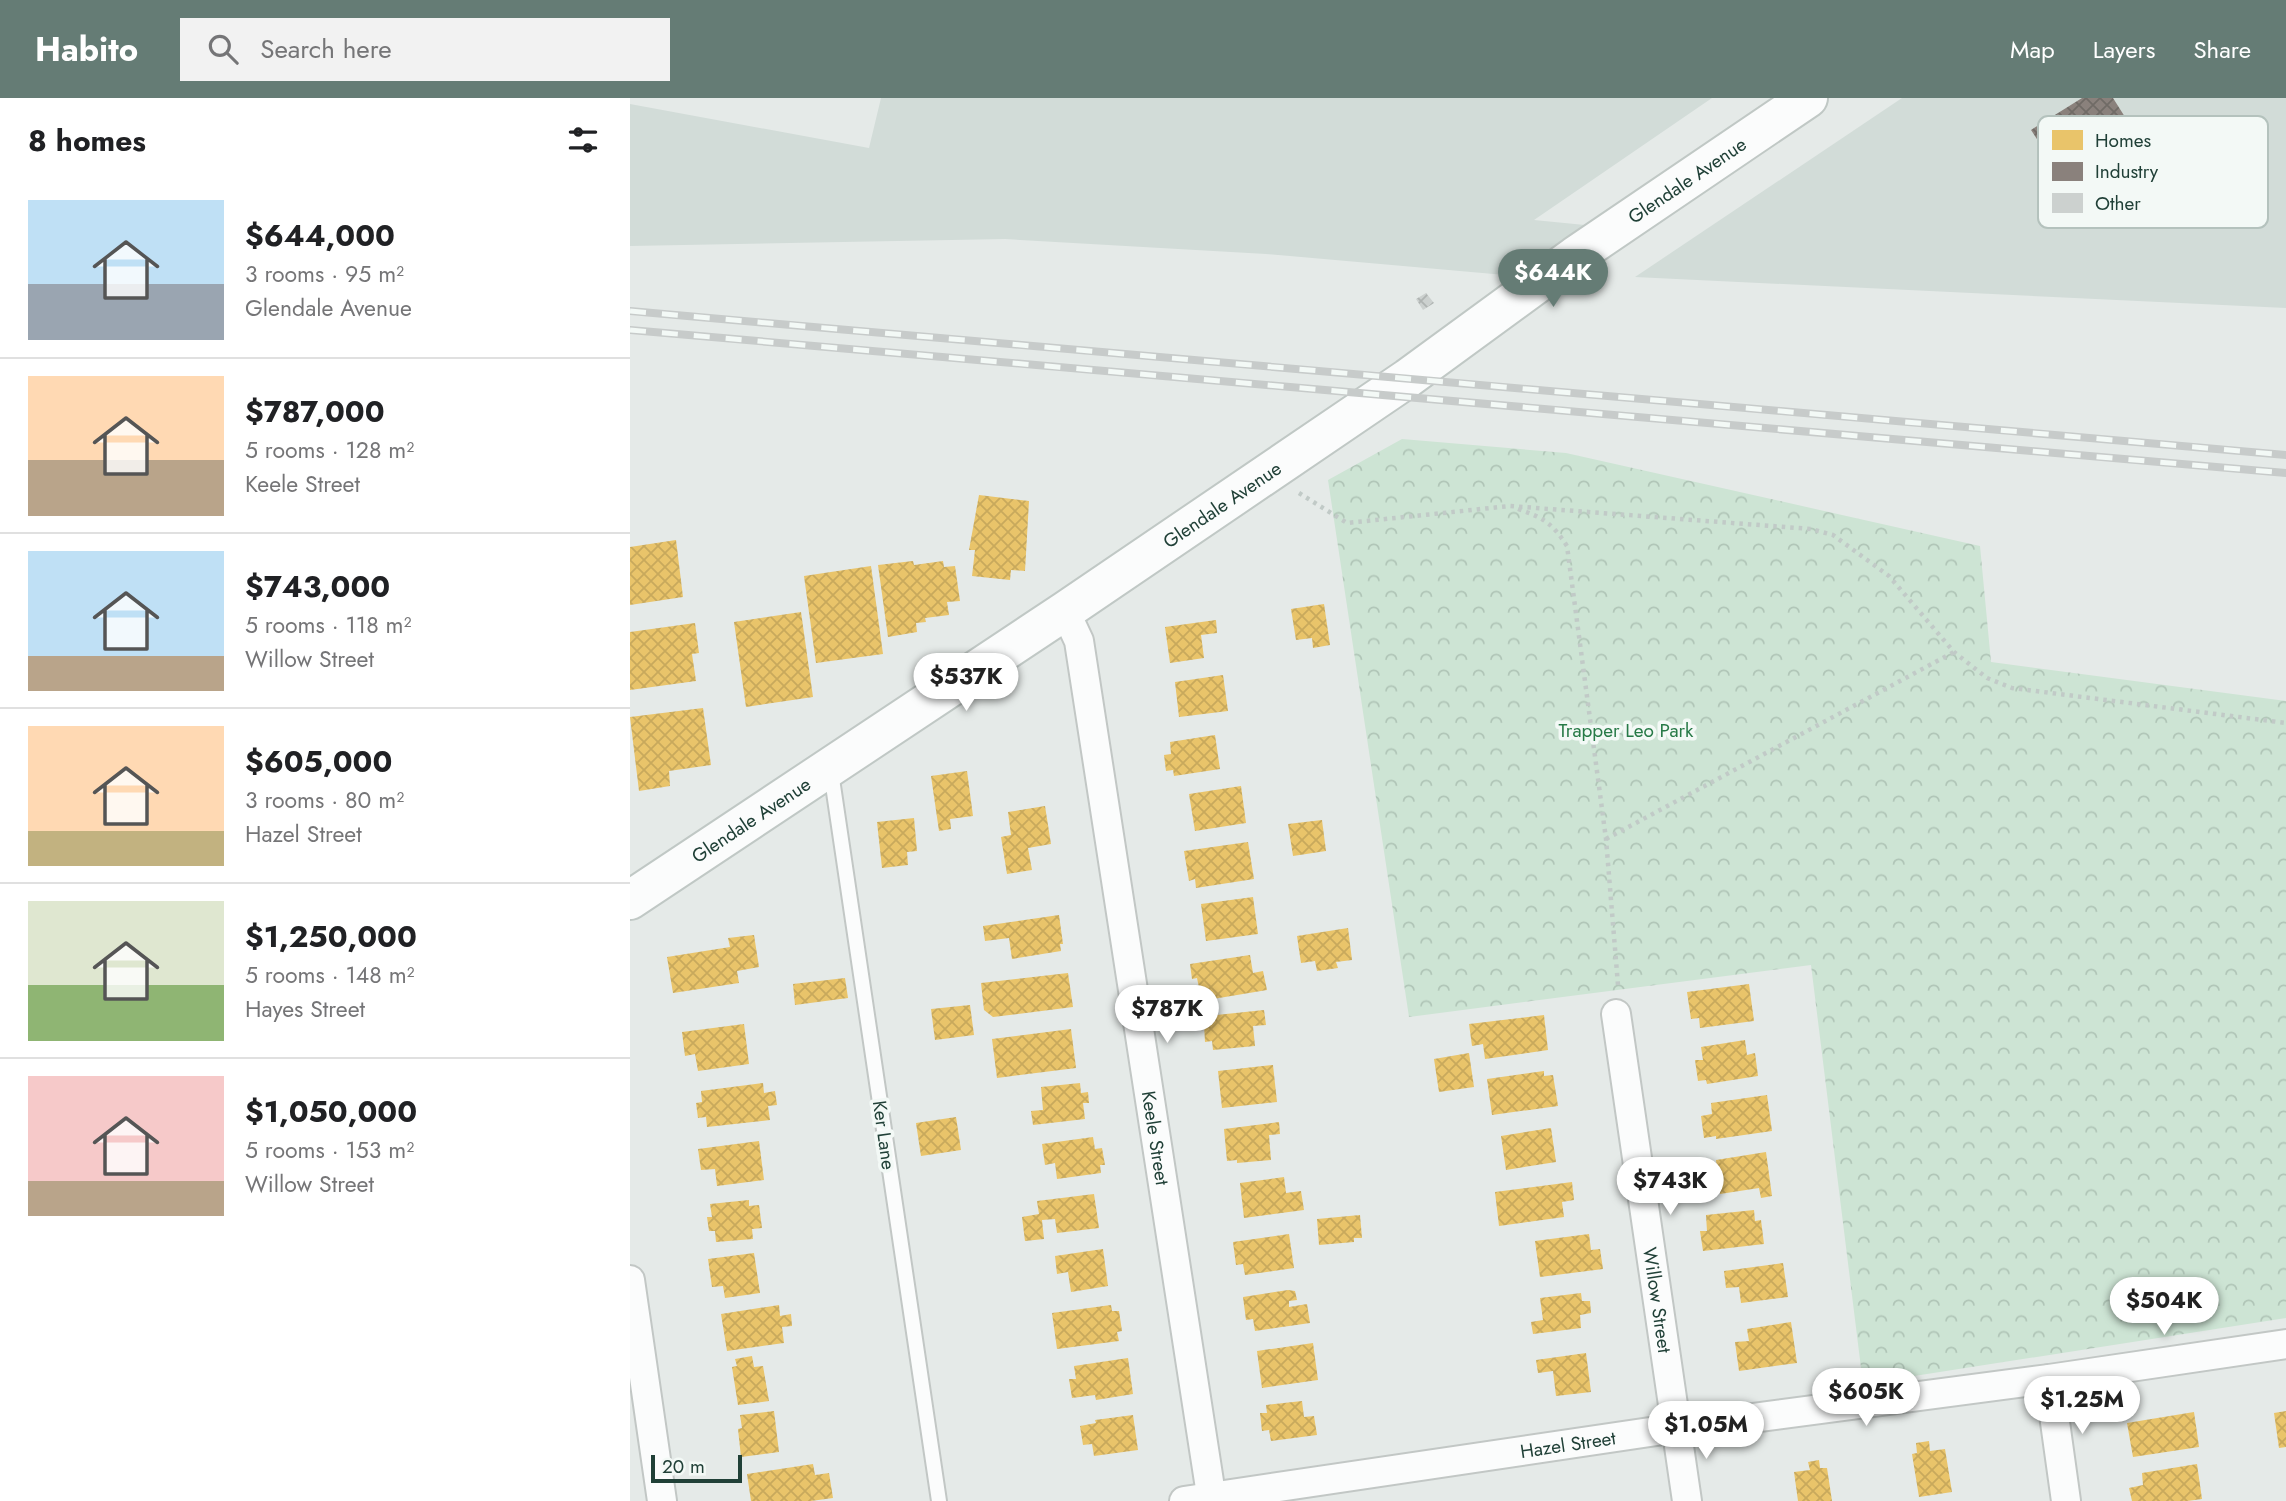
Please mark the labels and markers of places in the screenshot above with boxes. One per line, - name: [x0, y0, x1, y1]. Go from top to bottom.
- pin: $644K: [1504, 250, 1602, 309]
- pin: $537K: [917, 654, 1015, 713]
- pin: $787K: [1118, 986, 1216, 1045]
- pin: $743K: [1621, 1158, 1719, 1217]
- pin: $504K: [2115, 1278, 2213, 1337]
- pin: $605K: [1817, 1368, 1915, 1428]
- pin: $1.25M: [2025, 1376, 2139, 1436]
- pin: $1.05M: [1649, 1402, 1763, 1461]

